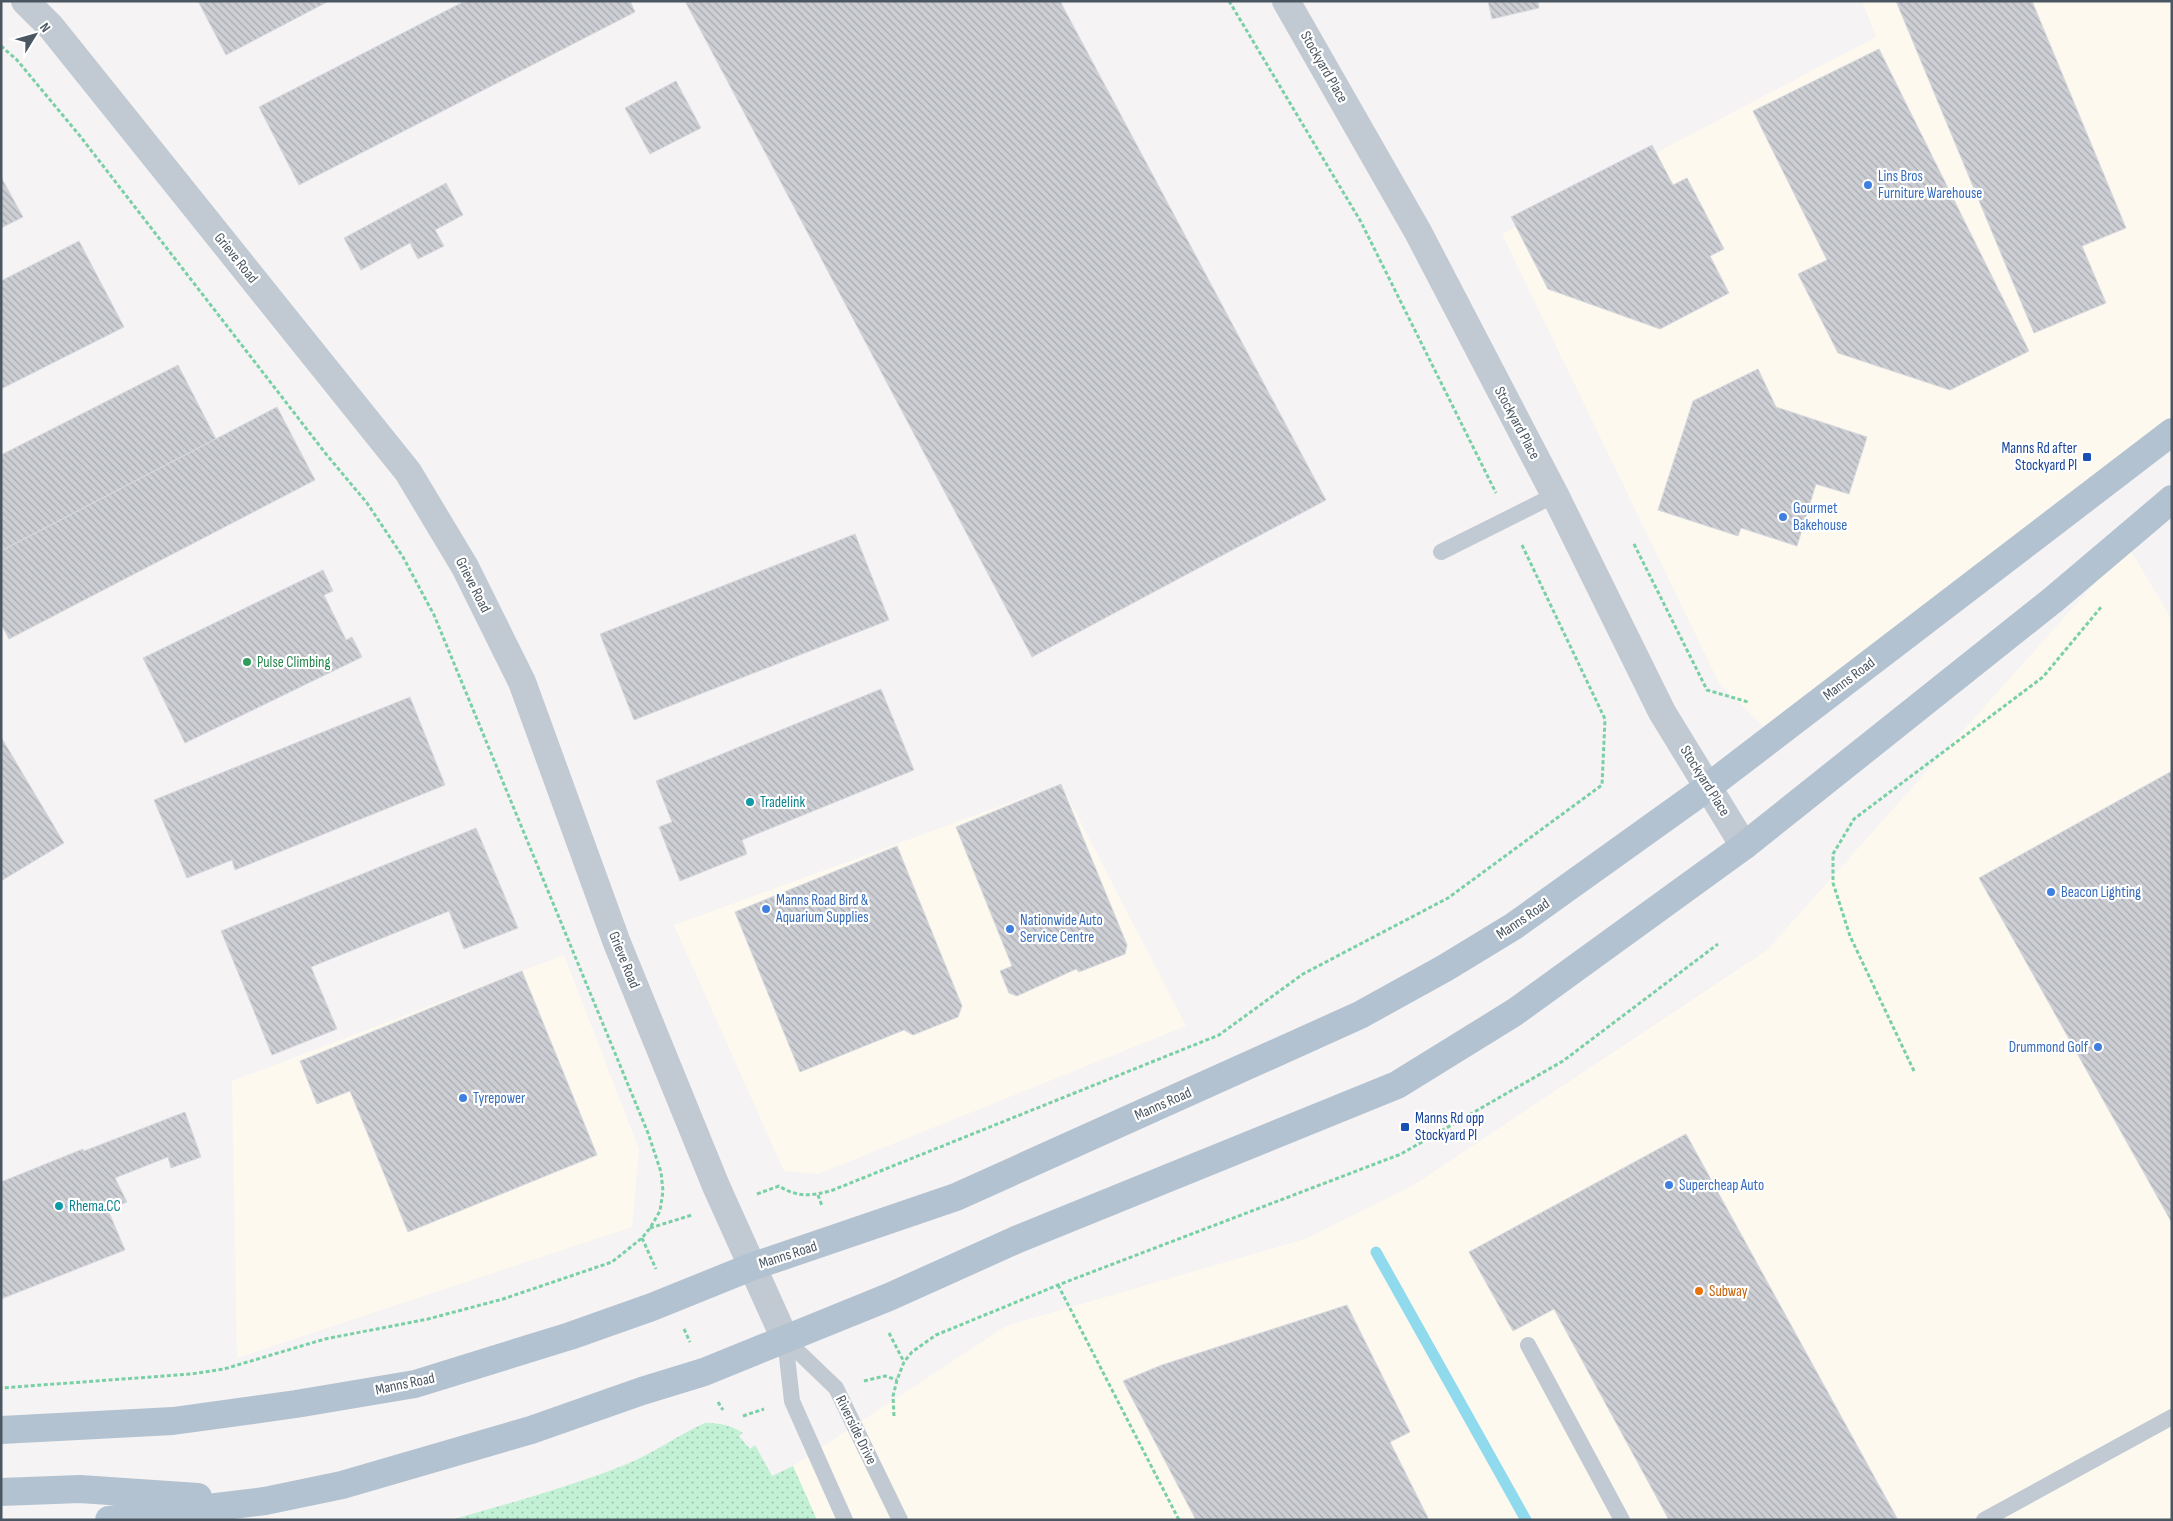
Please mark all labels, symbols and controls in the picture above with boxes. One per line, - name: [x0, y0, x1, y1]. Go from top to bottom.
- north arrow: [10, 10, 60, 60]
- text: N: [36, 19, 54, 36]
- street label: Stockyard Place: [1296, 28, 1352, 106]
- place label: Lins Bros Furniture Warehouse: [1878, 167, 1982, 203]
- marker: Lins Bros Furniture Warehouse: [1862, 179, 1874, 191]
- street label: Grieve Road: [210, 229, 262, 287]
- street label: Stockyard Place: [1490, 383, 1544, 463]
- place label: Manns Rd after Stockyard Pl: [2001, 439, 2078, 475]
- marker: Manns Rd after Stockyard Pl: [2081, 451, 2093, 463]
- place label: Gourmet Bakehouse: [1793, 499, 1847, 535]
- marker: Gourmet Bakehouse: [1777, 511, 1789, 523]
- street label: Grieve Road: [451, 554, 495, 616]
- place label: Pulse Climbing: [257, 653, 330, 672]
- street label: Manns Road: [1819, 653, 1879, 705]
- marker: Pulse Climbing: [241, 656, 253, 668]
- street label: Stockyard Place: [1676, 742, 1734, 820]
- place label: Tradelink: [760, 793, 805, 812]
- marker: Tradelink: [744, 796, 756, 808]
- place label: Beacon Lighting: [2061, 883, 2141, 902]
- marker: Beacon Lighting: [2045, 886, 2057, 898]
- place label: Manns Road Bird & Aquarium Supplies: [775, 891, 869, 927]
- street label: Manns Road: [1493, 894, 1553, 944]
- marker: Manns Road Bird & Aquarium Supplies: [760, 903, 772, 915]
- place label: Nationwide Auto Service Centre: [1020, 911, 1103, 947]
- marker: Nationwide Auto Service Centre: [1004, 923, 1016, 935]
- street label: Grieve Road: [604, 929, 644, 991]
- place label: Drummond Golf: [2009, 1038, 2089, 1057]
- marker: Drummond Golf: [2092, 1041, 2104, 1053]
- street label: Manns Road: [1132, 1083, 1194, 1125]
- place label: Tyrepower: [473, 1089, 526, 1108]
- marker: Tyrepower: [457, 1092, 469, 1104]
- place label: Manns Rd opp Stockyard Pl: [1415, 1109, 1484, 1145]
- marker: Manns Rd opp Stockyard Pl: [1399, 1121, 1411, 1133]
- place label: Supercheap Auto: [1679, 1176, 1764, 1195]
- marker: Supercheap Auto: [1663, 1179, 1675, 1191]
- place label: Rhema.CC: [69, 1197, 121, 1216]
- marker: Rhema.CC: [53, 1200, 65, 1212]
- street label: Manns Road: [756, 1237, 820, 1273]
- place label: Subway: [1709, 1282, 1748, 1301]
- marker: Subway: [1693, 1285, 1705, 1297]
- street label: Manns Road: [374, 1368, 436, 1400]
- street label: Riverside Drive: [831, 1392, 881, 1468]

